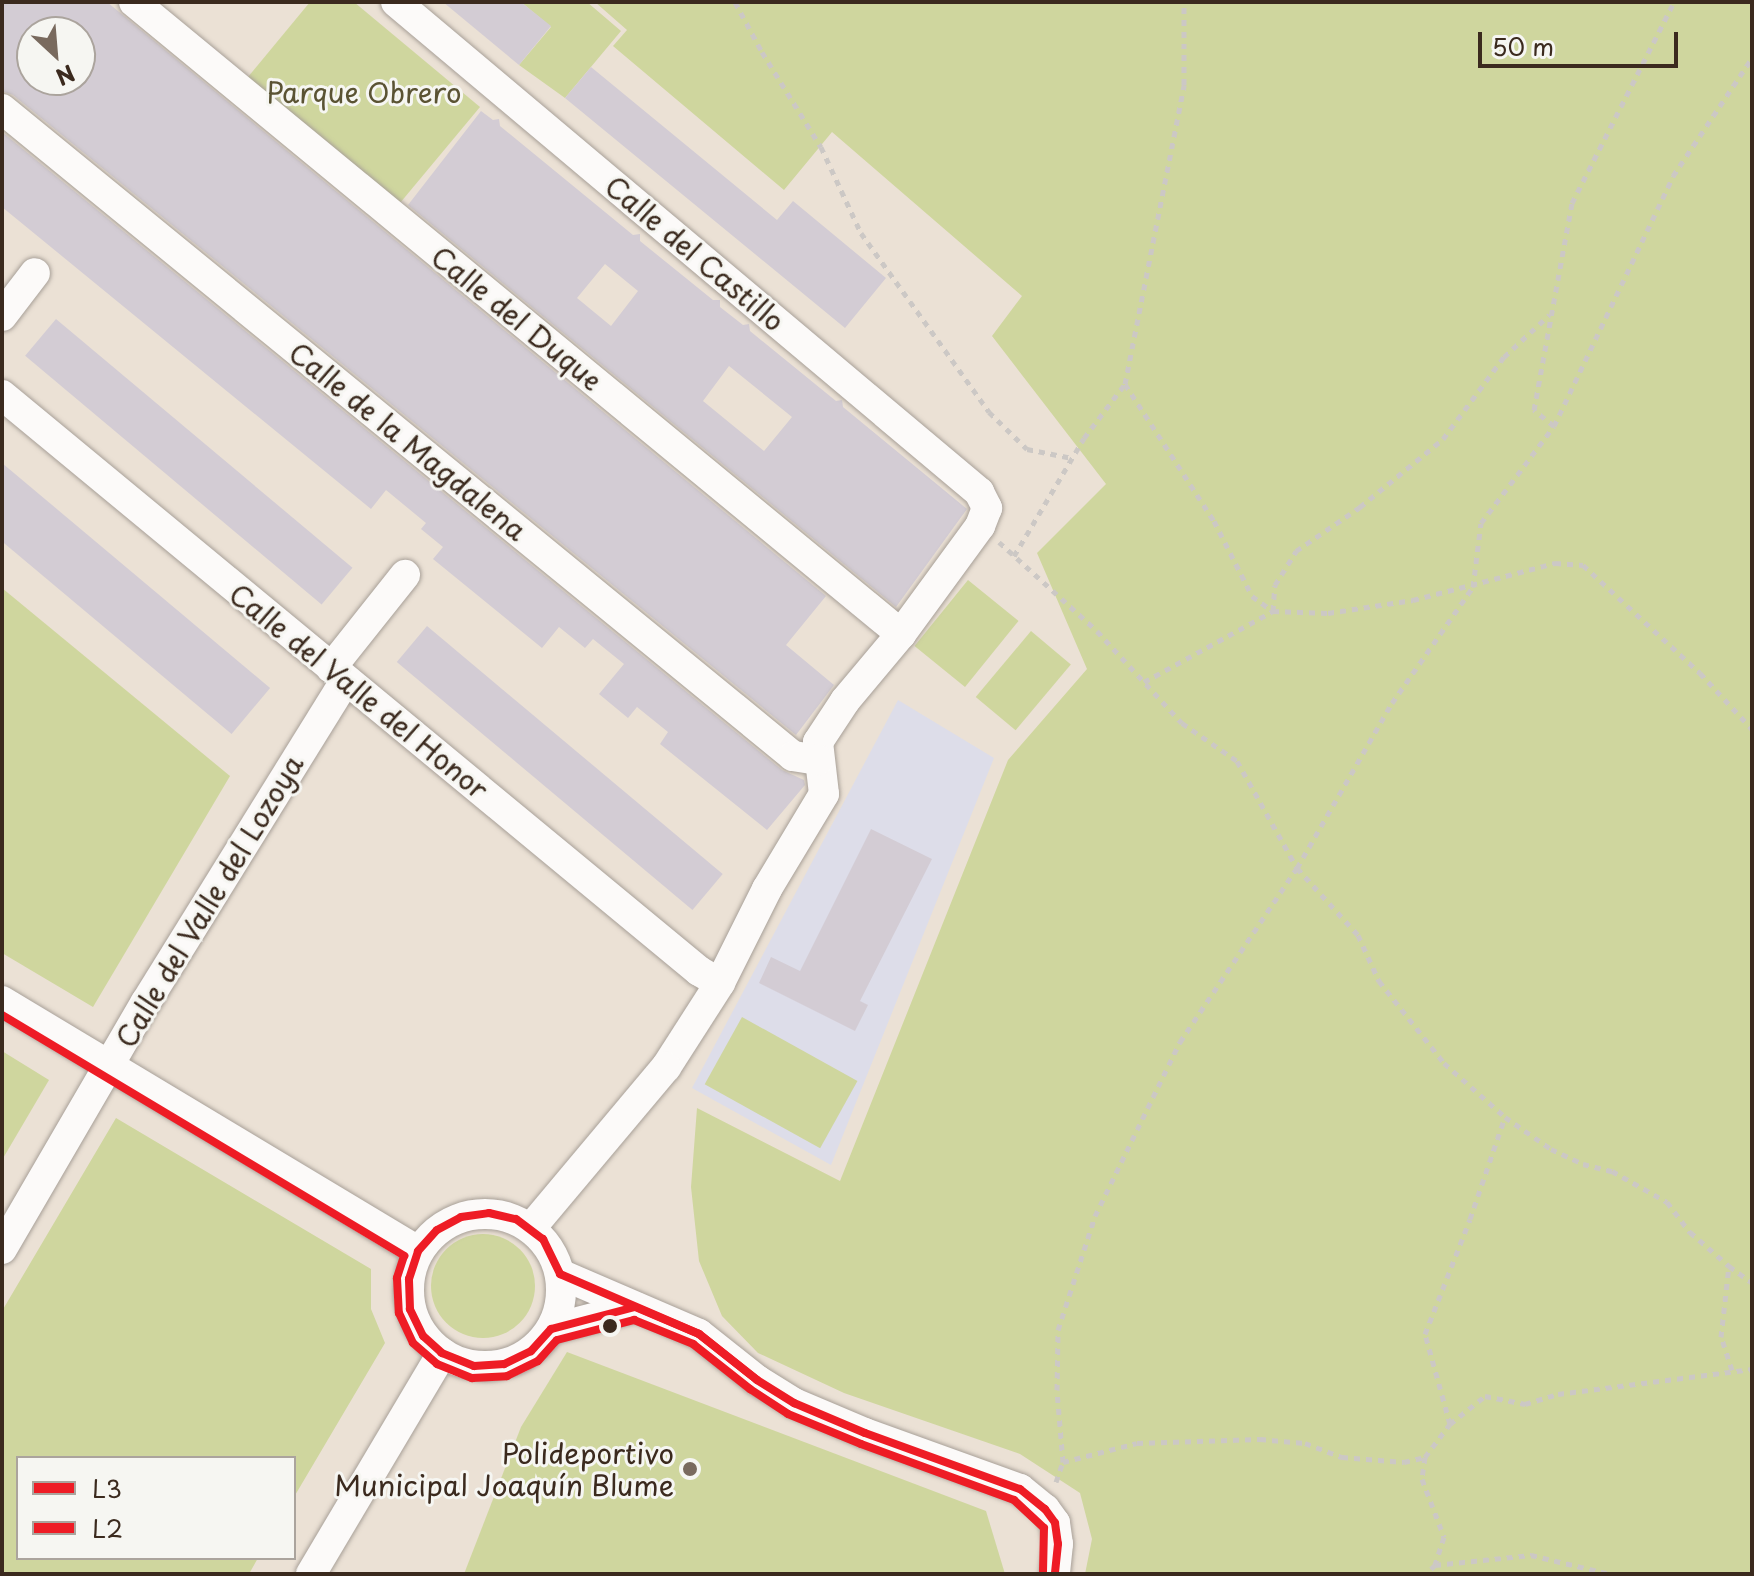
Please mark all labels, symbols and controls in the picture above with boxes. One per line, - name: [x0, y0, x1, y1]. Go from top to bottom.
- north arrow: [16, 16, 96, 96]
- scale bar: [1482, 16, 1682, 66]
- text: 50 m: [1492, 28, 1554, 64]
- text: N: [51, 58, 81, 95]
- park label: Parque Obrero: [266, 75, 462, 109]
- street label: Calle del Castillo: [597, 167, 793, 339]
- street label: Calle del Duque: [424, 238, 610, 398]
- street label: Calle de la Magdalena: [281, 334, 535, 548]
- street label: Calle del Valle del Honor: [221, 575, 497, 807]
- street label: Calle del Valle del Lozoya: [107, 747, 311, 1055]
- unlabelled marker: [602, 1318, 618, 1334]
- place label: Polideportivo Municipal Joaquín Blume: [333, 1436, 674, 1502]
- legend: [16, 1456, 296, 1560]
- marker: Polideportivo Municipal Joaquín Blume: [681, 1460, 699, 1478]
- text: L3: [92, 1470, 122, 1506]
- text: L2: [92, 1510, 123, 1546]

